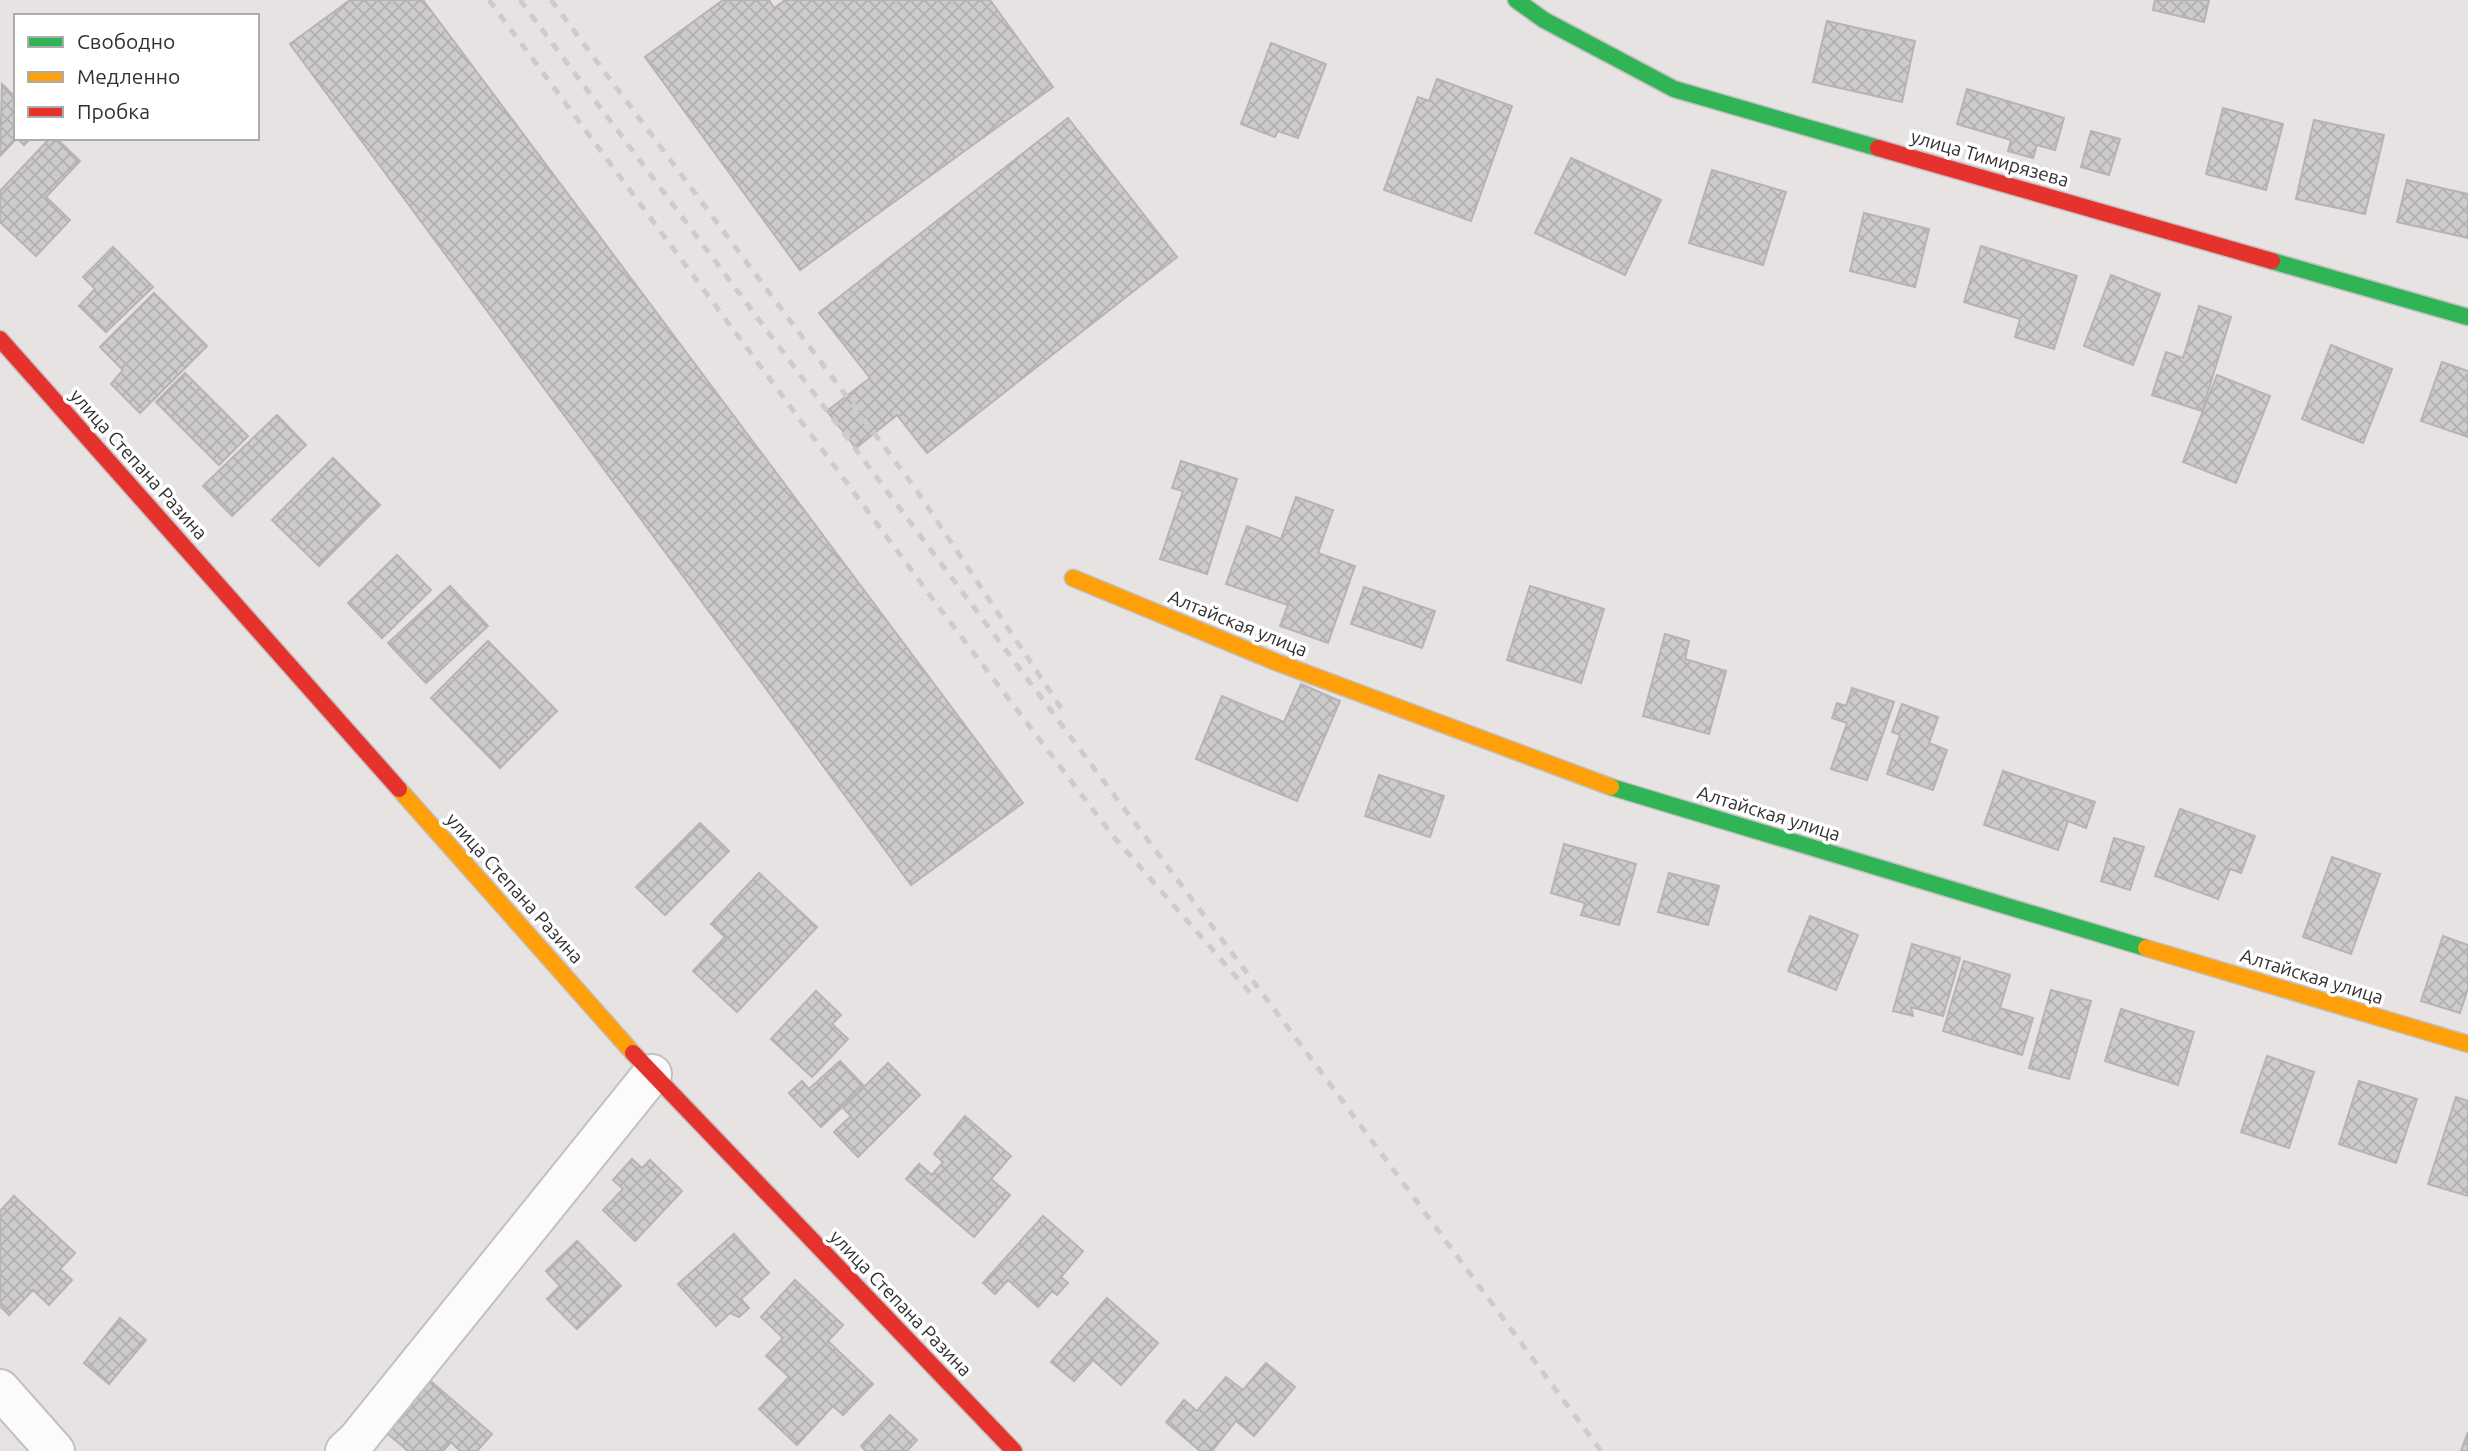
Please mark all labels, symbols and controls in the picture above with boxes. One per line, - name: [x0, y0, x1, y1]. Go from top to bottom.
- legend: [14, 14, 259, 140]
- text: Свободно: [77, 29, 175, 53]
- text: Медленно: [77, 64, 180, 88]
- text: Пробка: [77, 99, 150, 123]
- street label: улица Тимирязева: [1908, 125, 2072, 191]
- street label: улица Степана Разина: [66, 384, 212, 544]
- street label: Алтайская улица: [1165, 585, 1311, 661]
- street label: Алтайская улица: [1695, 781, 1843, 845]
- street label: улица Степана Разина: [442, 808, 588, 968]
- street label: Алтайская улица: [2238, 944, 2386, 1008]
- street label: улица Степана Разина: [825, 1225, 977, 1381]

